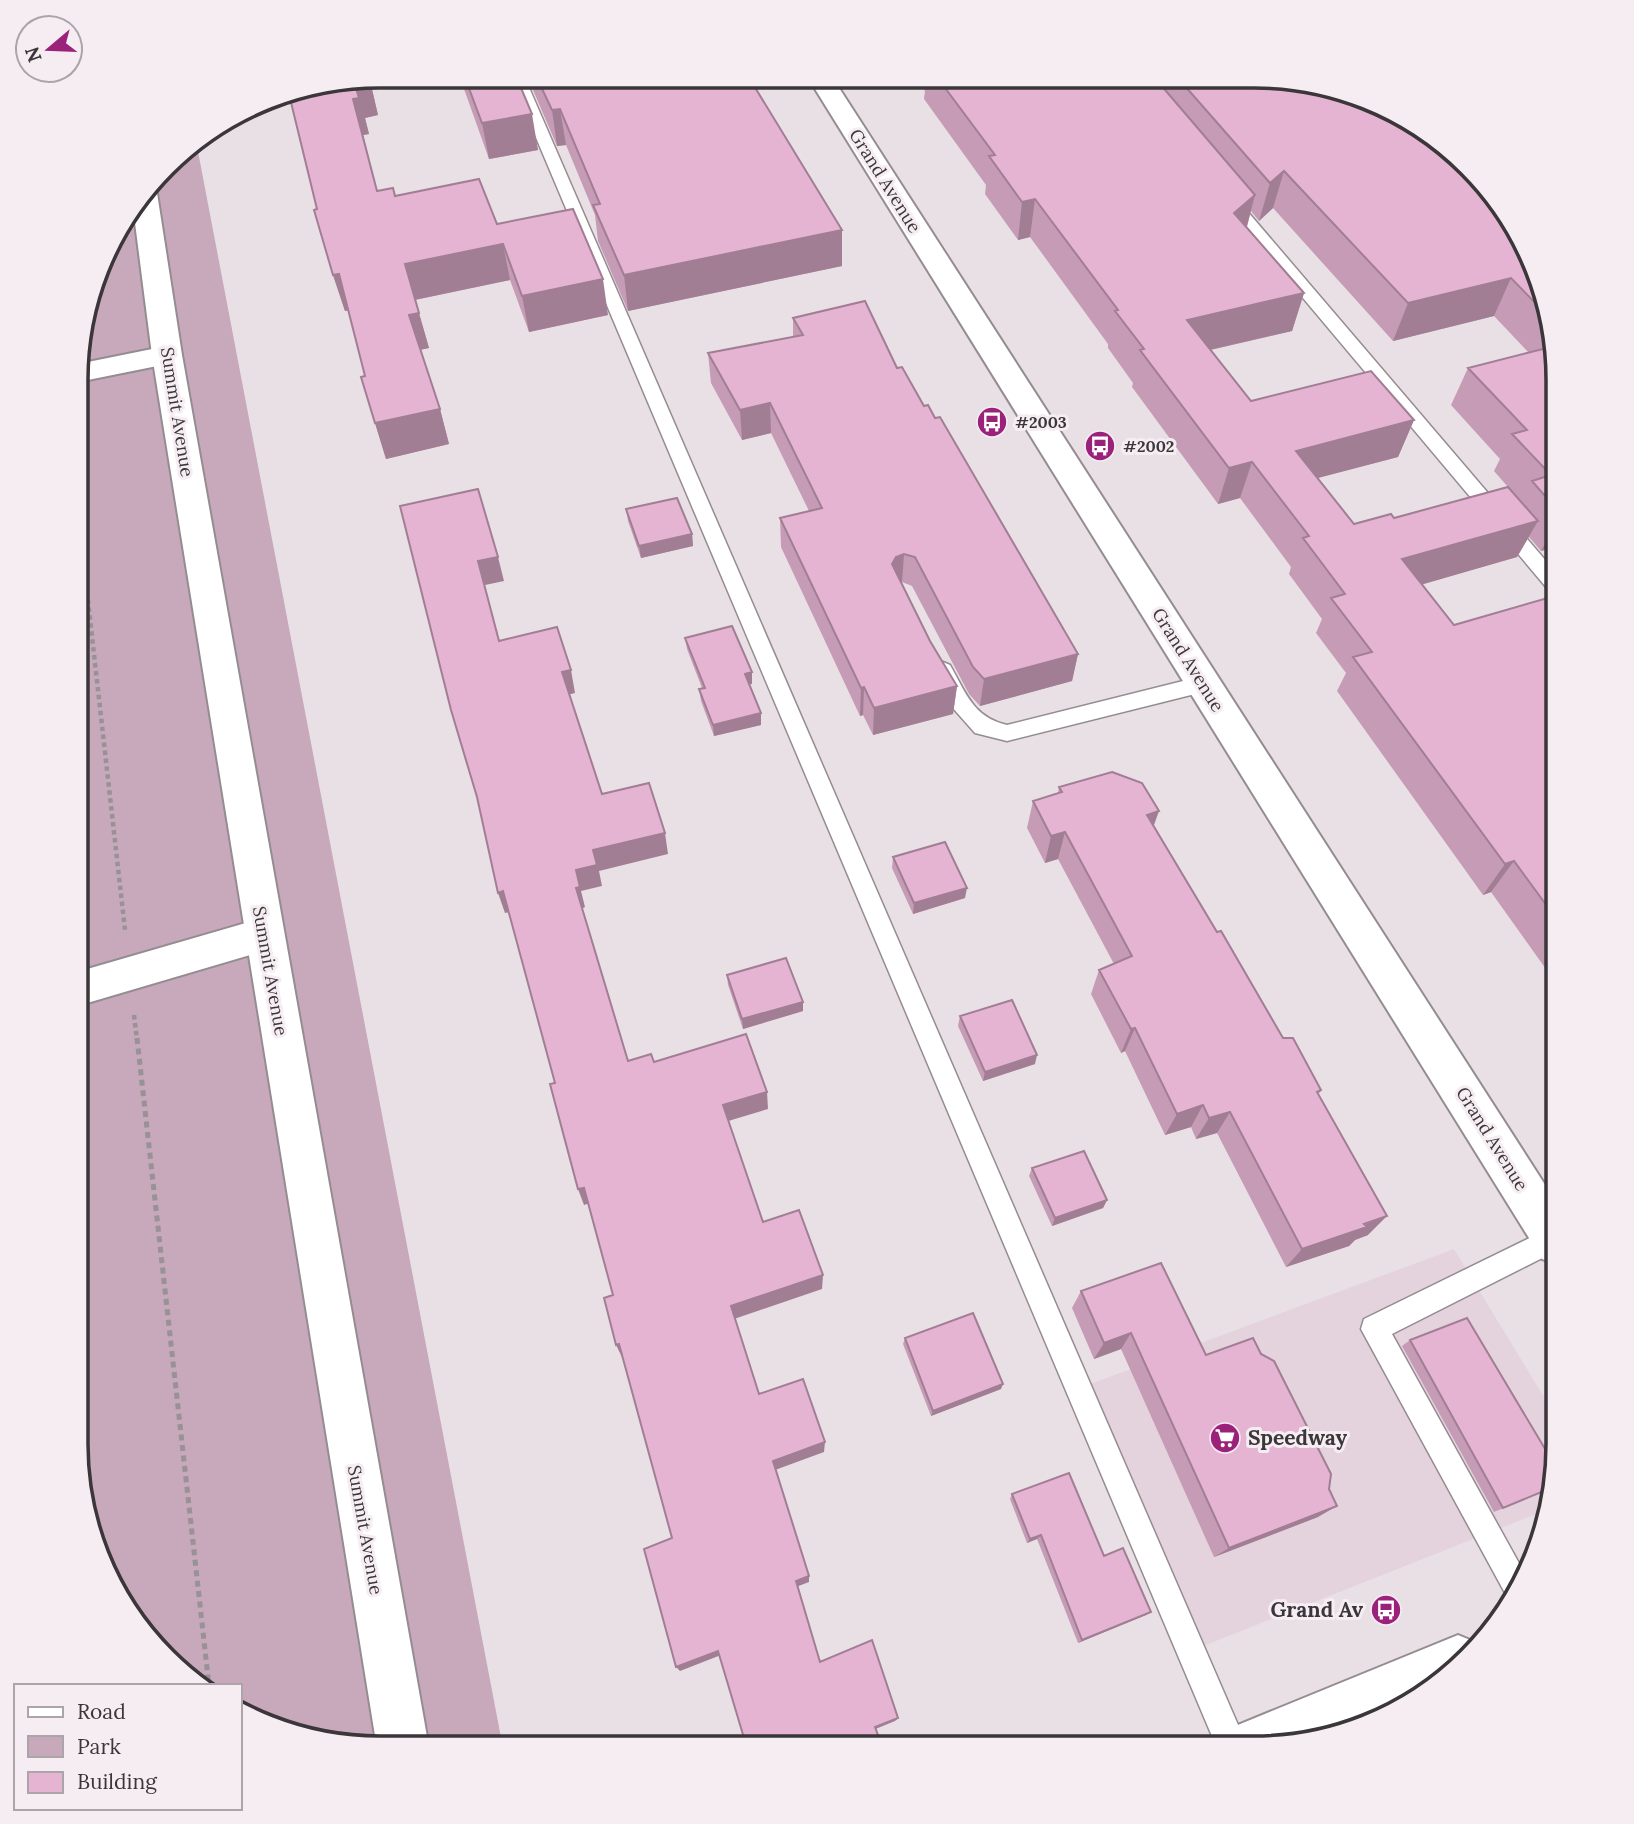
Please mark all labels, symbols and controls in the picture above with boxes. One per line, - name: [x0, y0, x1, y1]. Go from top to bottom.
- north arrow: [14, 14, 84, 84]
- text: N: [19, 43, 47, 65]
- street label: Grand Avenue: [844, 125, 927, 237]
- street label: Summit Avenue: [156, 345, 199, 479]
- bus stop icon: #2003: [975, 405, 1009, 439]
- place label: #2003: [1015, 412, 1067, 432]
- bus stop icon: #2002: [1083, 429, 1117, 463]
- place label: #2002: [1123, 436, 1174, 456]
- street label: Grand Avenue: [1147, 604, 1230, 716]
- street label: Summit Avenue: [248, 904, 293, 1038]
- street label: Grand Avenue: [1451, 1083, 1534, 1195]
- supermarket icon: Speedway: [1208, 1421, 1242, 1455]
- place label: Speedway: [1248, 1424, 1348, 1451]
- street label: Summit Avenue: [343, 1463, 388, 1597]
- bus stop icon: Grand Av: [1369, 1593, 1403, 1627]
- place label: Grand Av: [1271, 1596, 1364, 1623]
- legend: [14, 1684, 242, 1810]
- text: Road: [77, 1698, 126, 1725]
- text: Park: [77, 1733, 121, 1760]
- text: Building: [77, 1768, 157, 1795]

